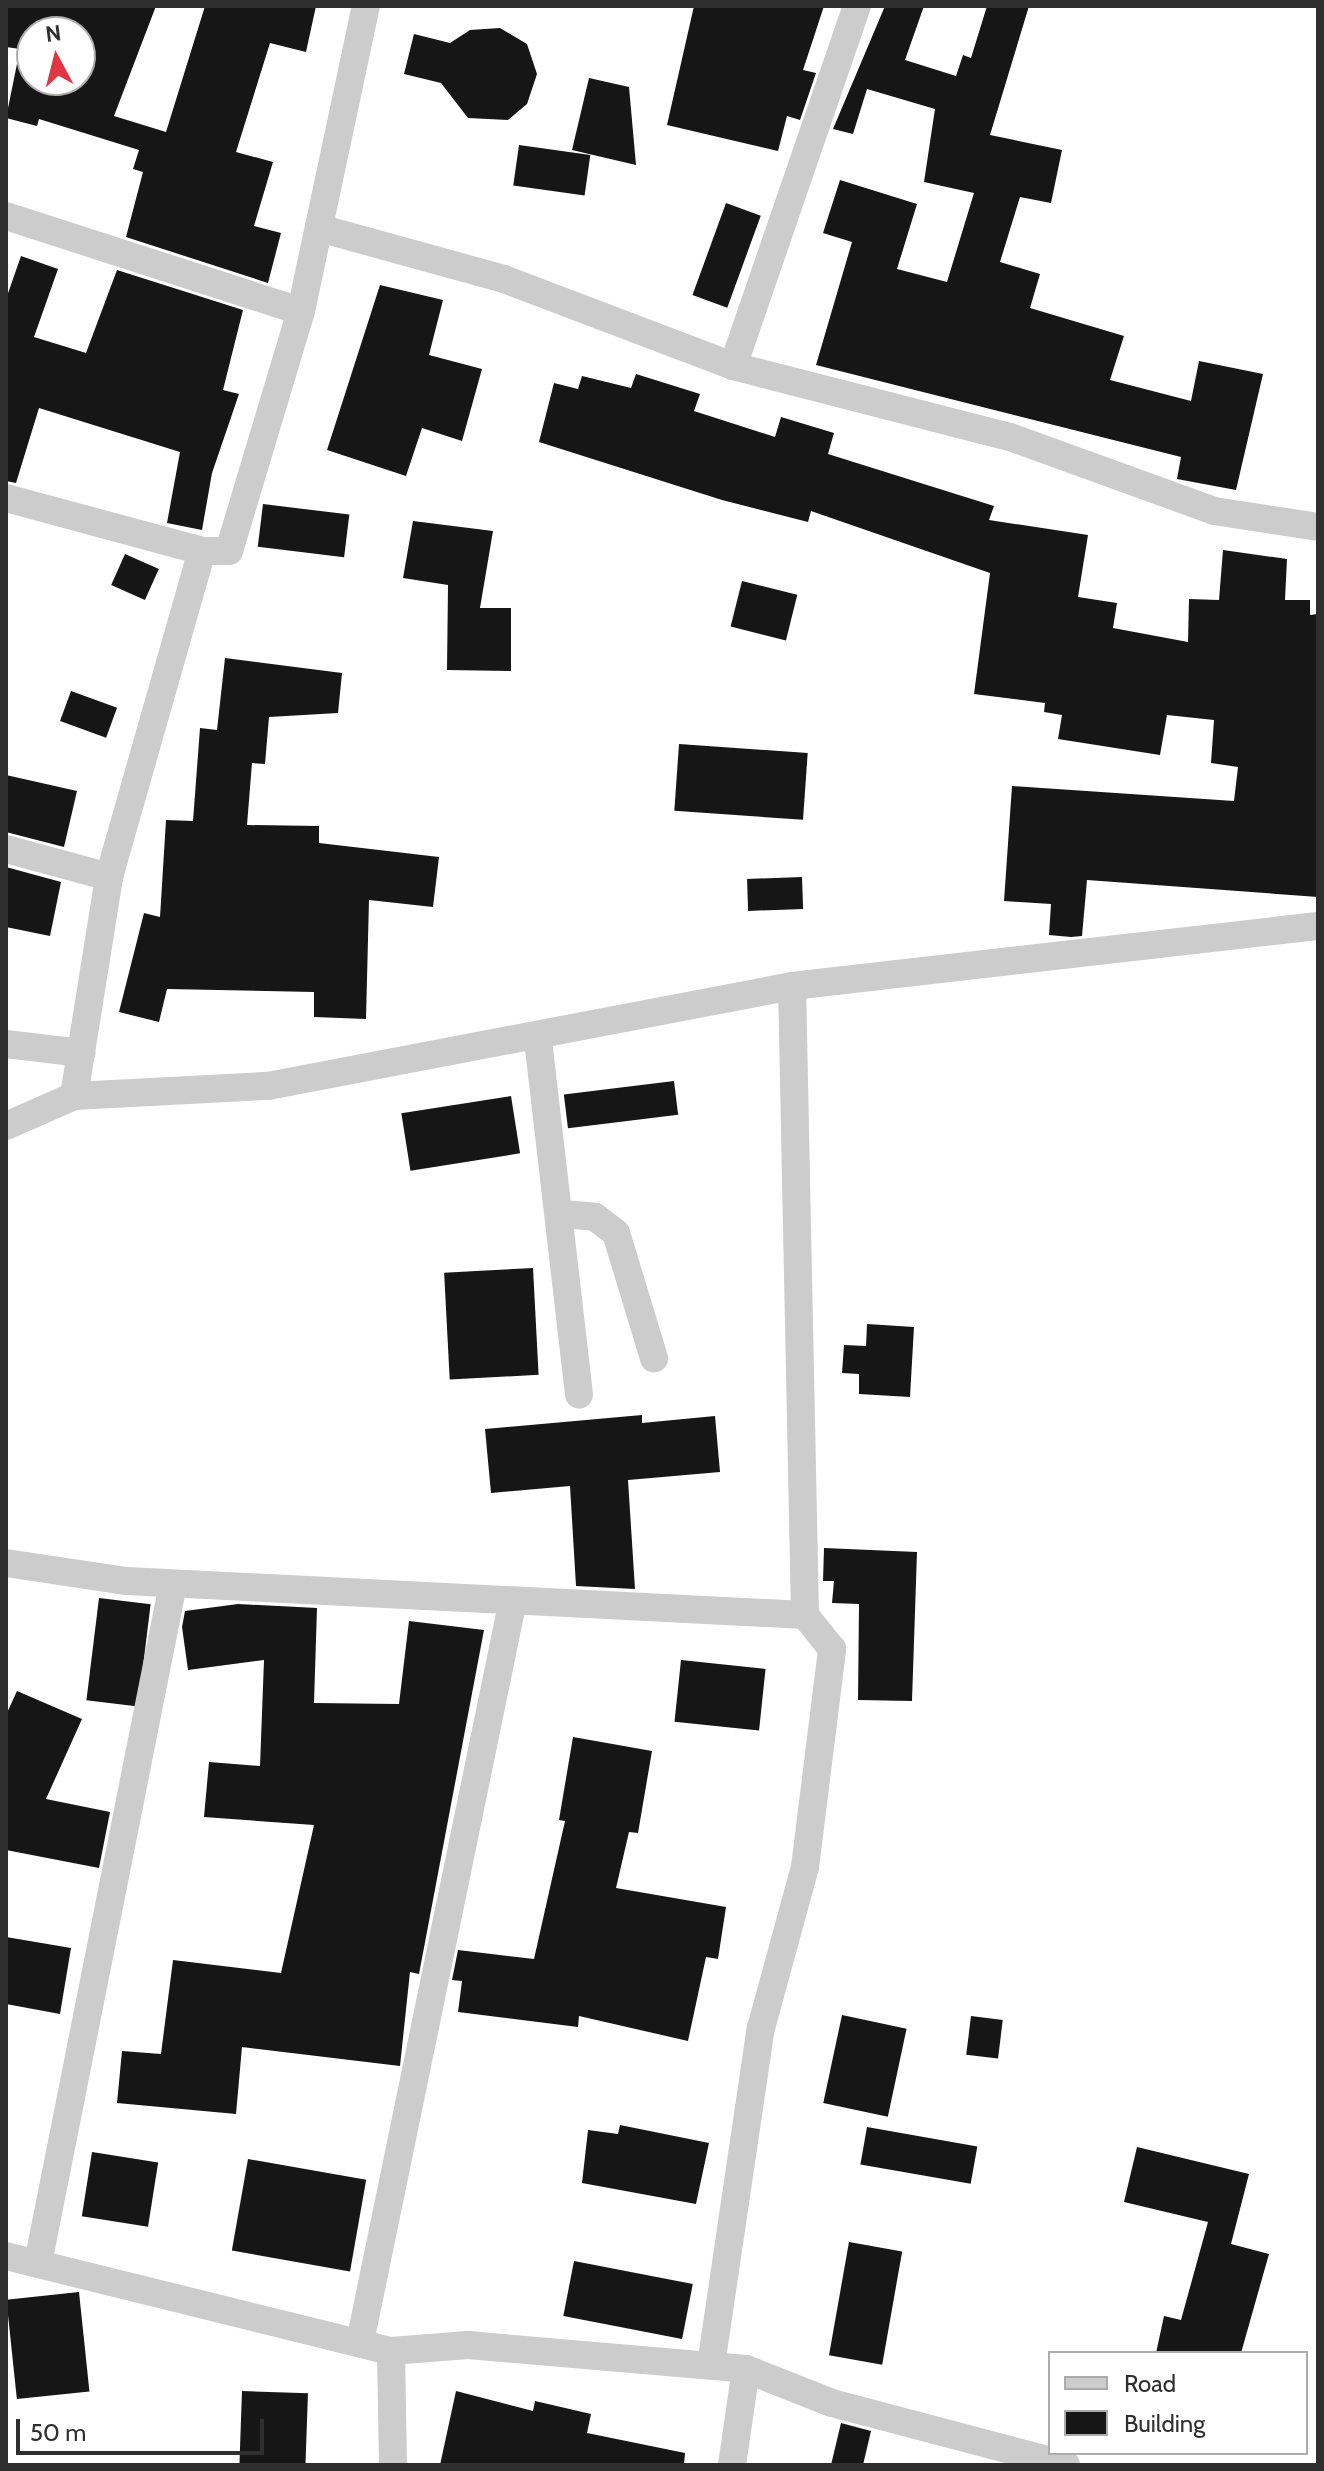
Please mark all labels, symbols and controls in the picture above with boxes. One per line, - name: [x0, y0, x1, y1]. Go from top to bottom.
- north arrow: [16, 16, 96, 96]
- text: N: [44, 19, 63, 48]
- legend: [1048, 2351, 1308, 2455]
- text: Road: [1124, 2369, 1176, 2398]
- scale bar: [20, 2403, 268, 2453]
- text: Building: [1124, 2409, 1205, 2438]
- text: 50 m: [30, 2418, 86, 2447]

